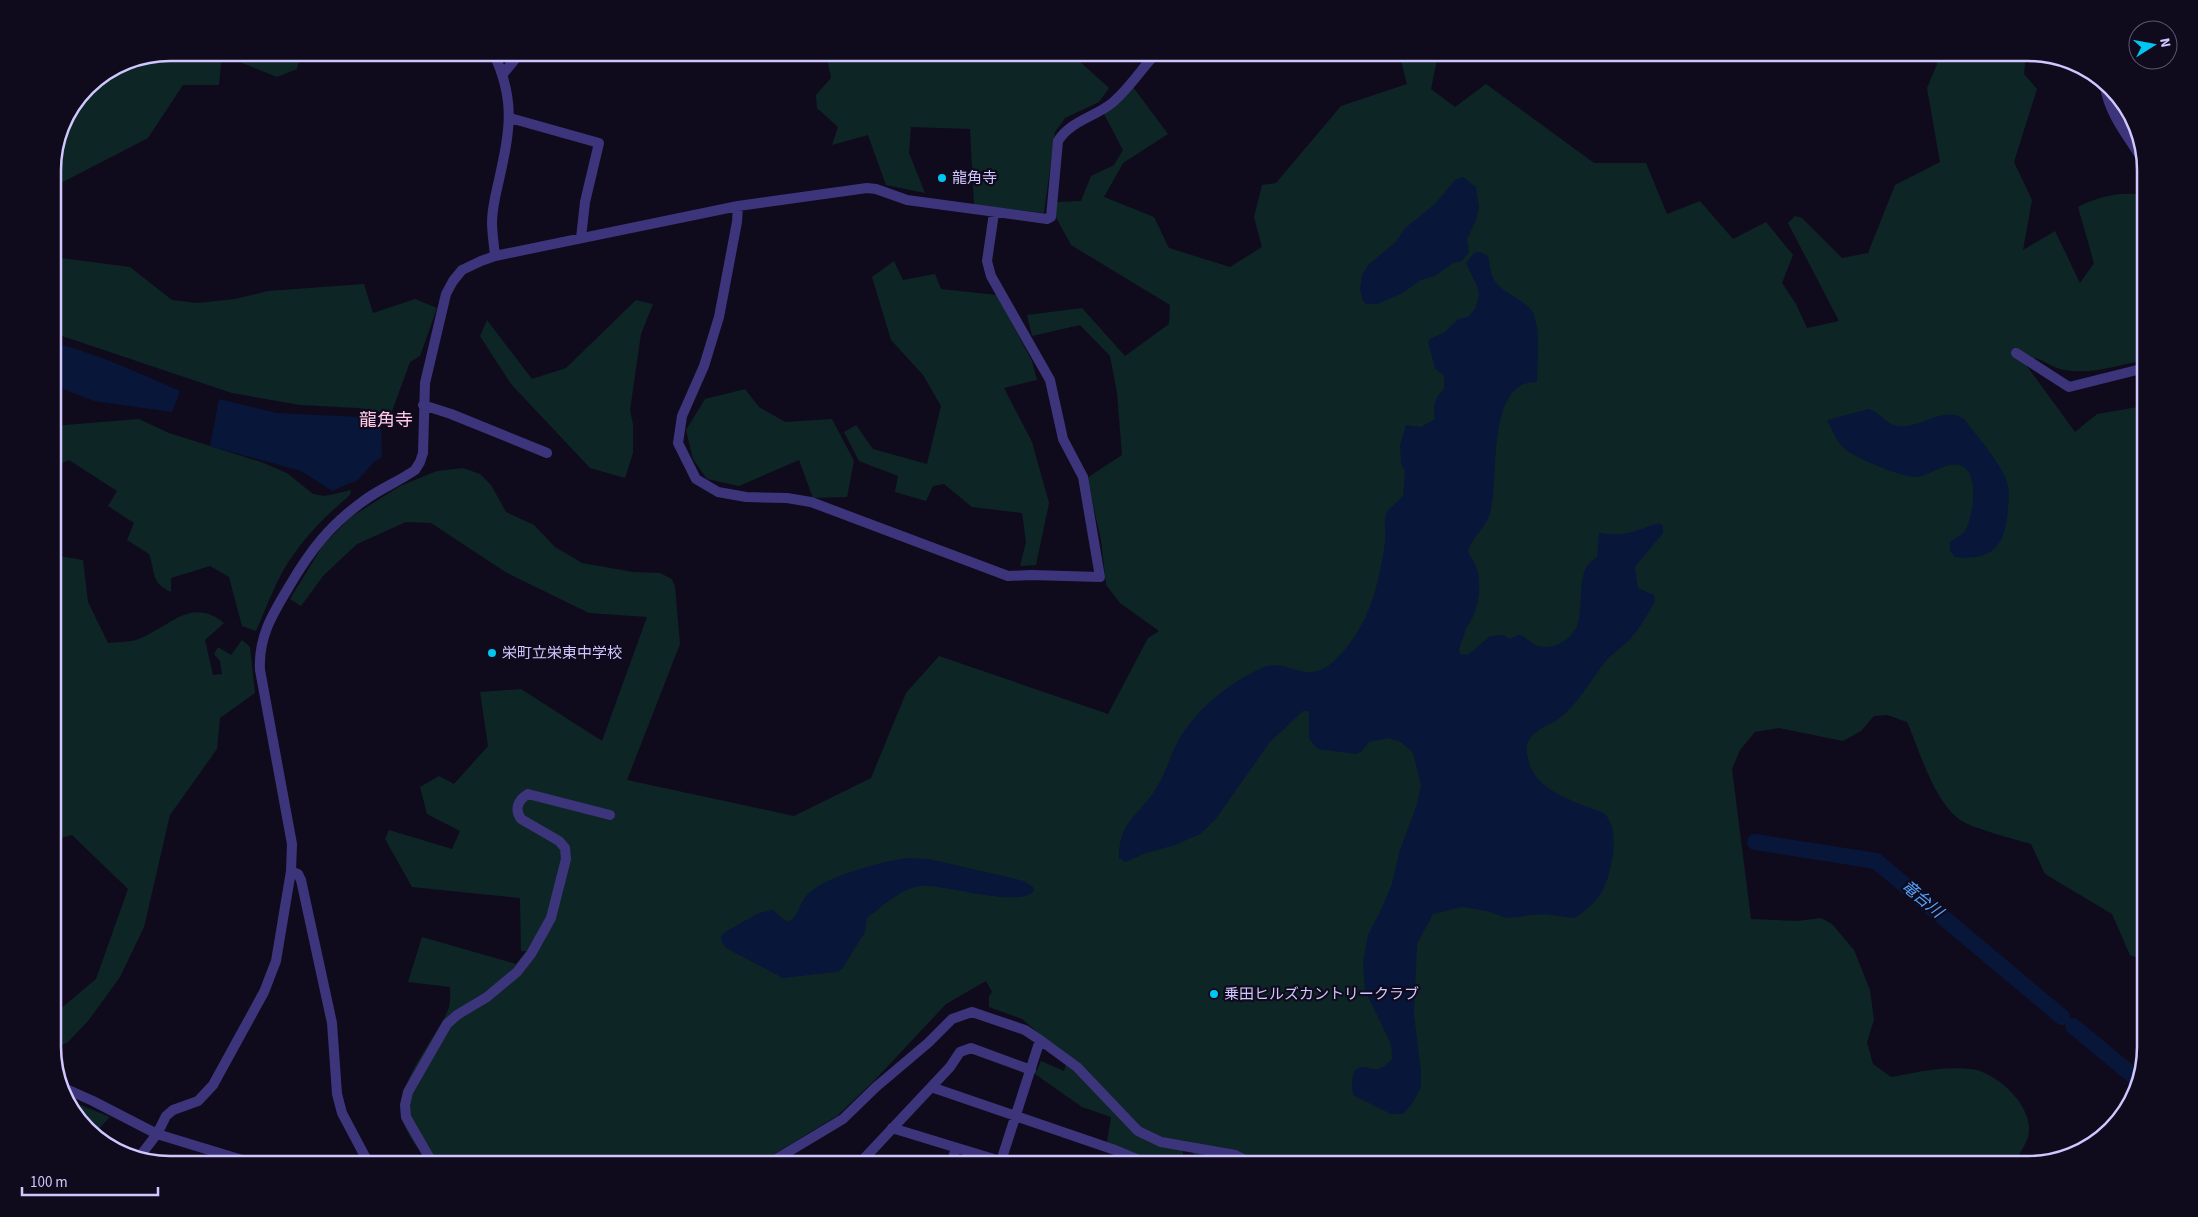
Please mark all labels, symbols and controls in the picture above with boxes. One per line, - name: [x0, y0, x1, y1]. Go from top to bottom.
- north arrow: [2128, 20, 2178, 70]
- text: N: [2154, 36, 2175, 49]
- place label: 龍角寺: [952, 168, 997, 189]
- marker: 龍角寺: [936, 172, 948, 184]
- district label: 龍角寺: [359, 408, 413, 433]
- place label: 栄町立栄東中学校: [502, 643, 622, 664]
- marker: 栄町立栄東中学校: [486, 647, 498, 659]
- water label: 竜台川: [1897, 875, 1949, 924]
- place label: 乗田ヒルズカントリークラブ: [1224, 984, 1419, 1005]
- marker: 乗田ヒルズカントリークラブ: [1208, 988, 1220, 1000]
- scale bar: [22, 1164, 159, 1196]
- text: 100 m: [30, 1172, 68, 1193]

